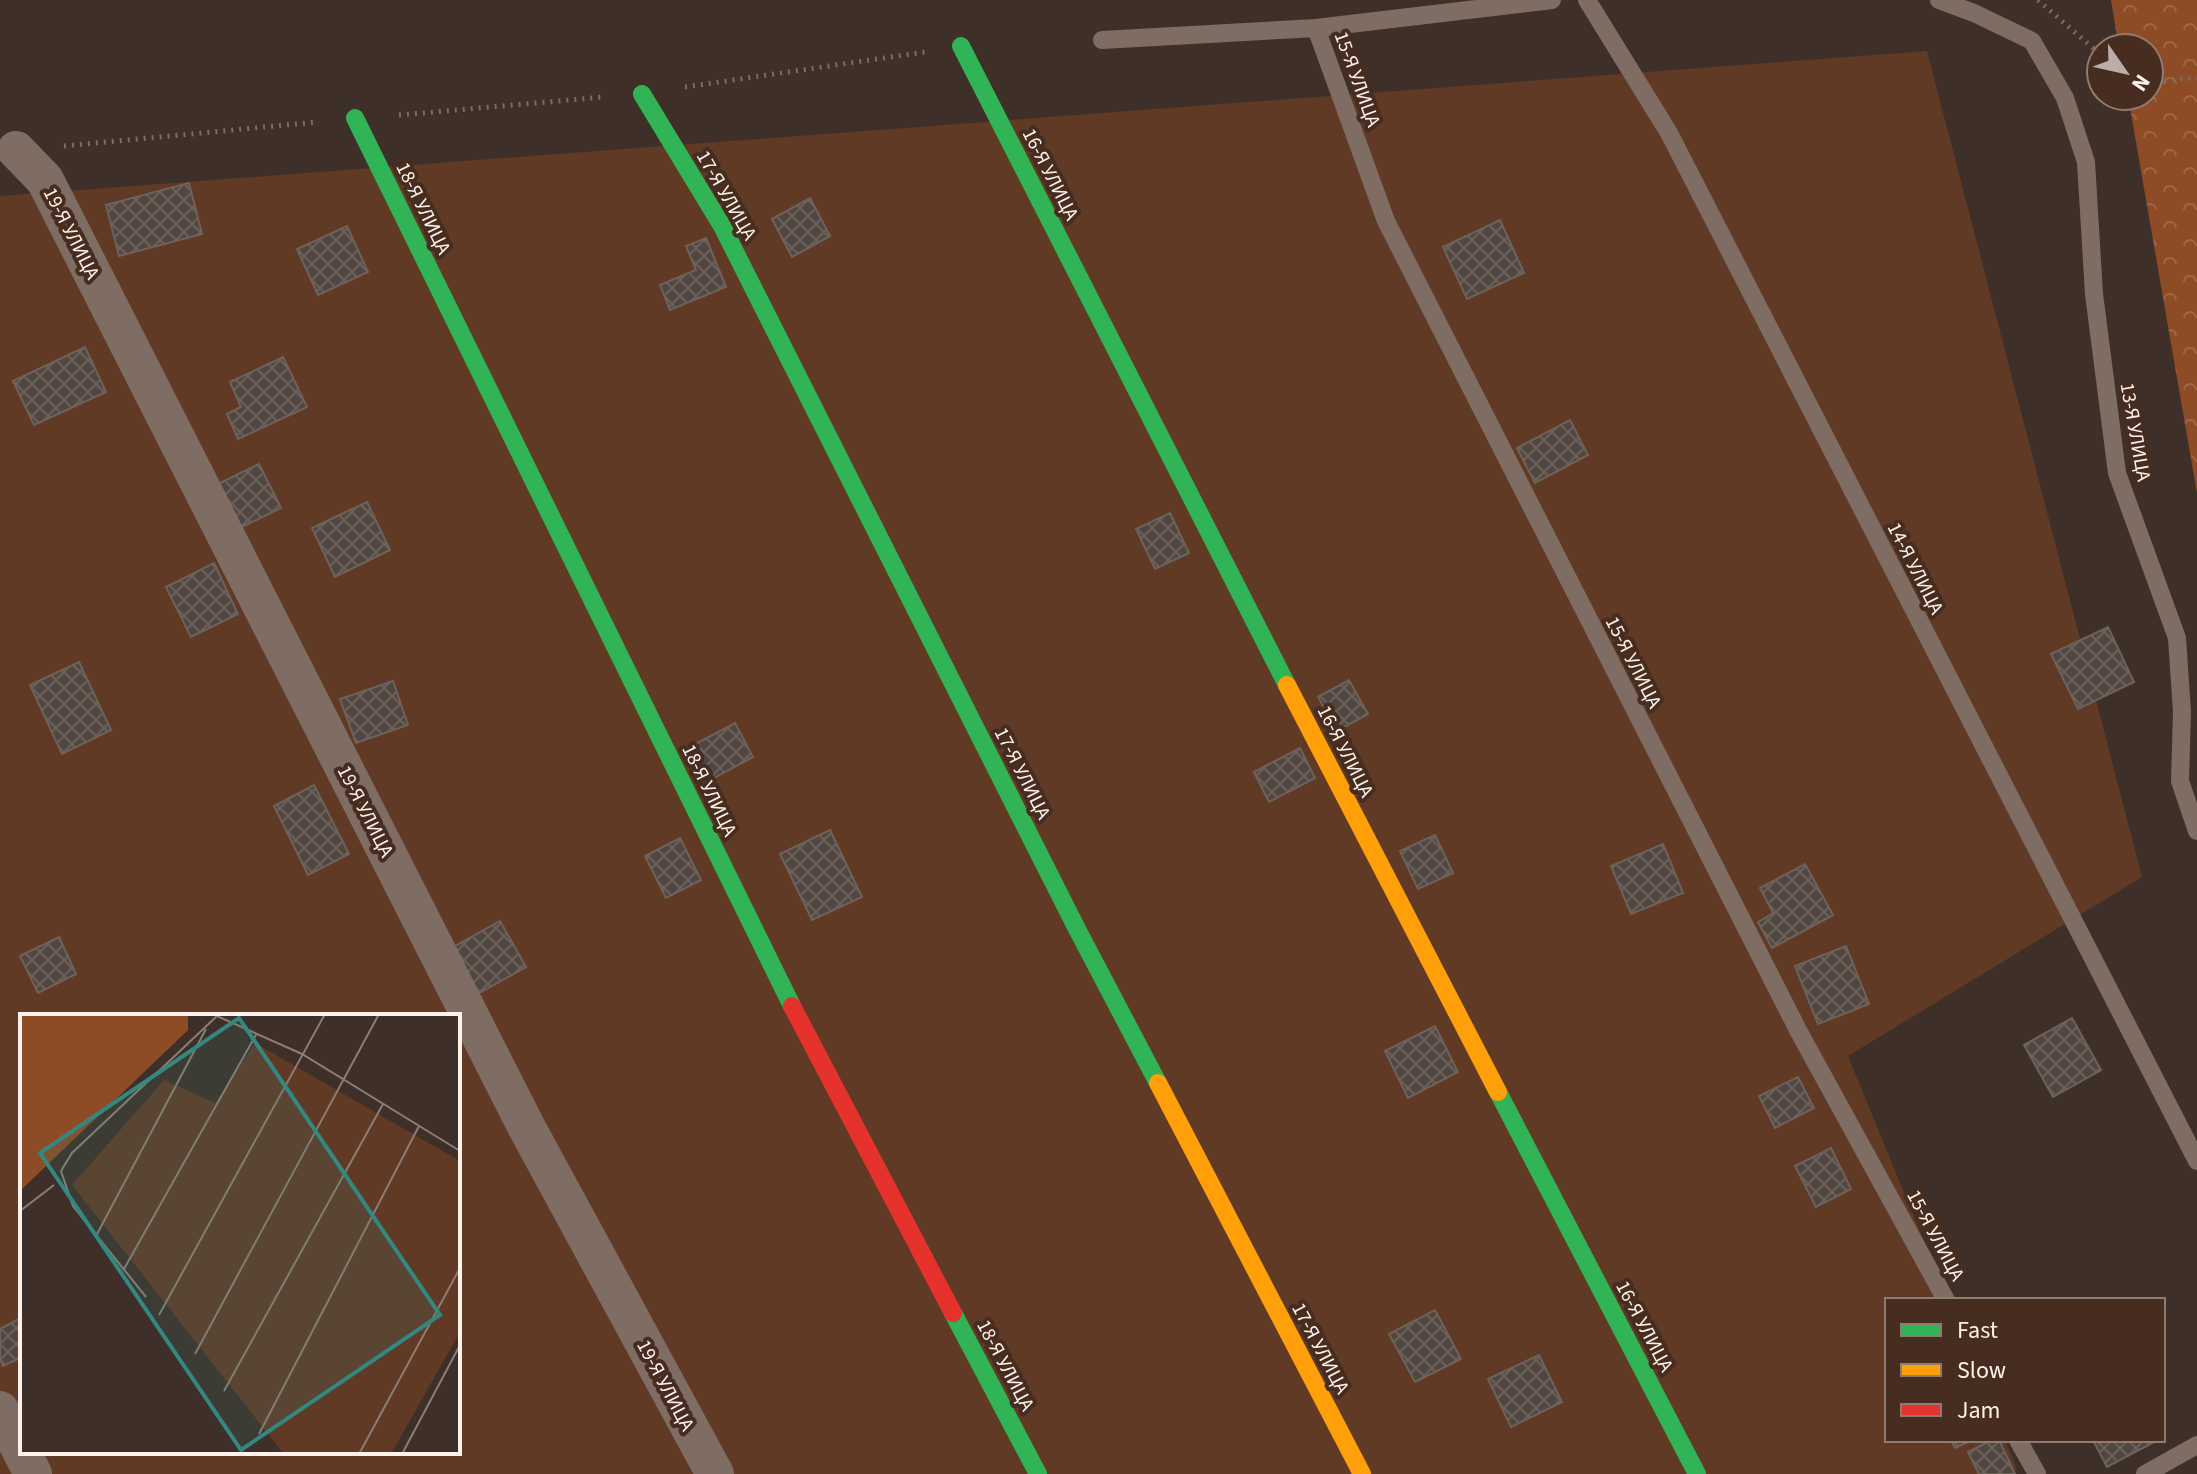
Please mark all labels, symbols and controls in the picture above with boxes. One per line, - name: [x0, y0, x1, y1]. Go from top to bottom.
- street label: 15-Я УЛИЦА: [1327, 28, 1387, 131]
- north arrow: [2085, 32, 2165, 112]
- text: N: [2123, 68, 2158, 98]
- street label: 16-Я УЛИЦА: [1015, 124, 1085, 225]
- street label: 17-Я УЛИЦА: [689, 145, 763, 246]
- street label: 18-Я УЛИЦА: [389, 157, 458, 260]
- street label: 19-Я УЛИЦА: [36, 183, 106, 284]
- street label: 13-Я УЛИЦА: [2113, 381, 2157, 484]
- street label: 14-Я УЛИЦА: [1880, 518, 1950, 619]
- street label: 15-Я УЛИЦА: [1598, 612, 1668, 713]
- street label: 16-Я УЛИЦА: [1310, 701, 1380, 802]
- street label: 17-Я УЛИЦА: [987, 723, 1057, 824]
- street label: 18-Я УЛИЦА: [675, 739, 744, 842]
- street label: 19-Я УЛИЦА: [330, 761, 400, 862]
- inset map: [20, 1014, 460, 1454]
- street label: 15-Я УЛИЦА: [1899, 1185, 1971, 1286]
- street label: 16-Я УЛИЦА: [1608, 1276, 1680, 1377]
- street label: 17-Я УЛИЦА: [1284, 1298, 1356, 1399]
- legend: [1885, 1298, 2165, 1442]
- text: Fast: [1957, 1313, 1998, 1348]
- street label: 18-Я УЛИЦА: [969, 1315, 1041, 1416]
- street label: 19-Я УЛИЦА: [629, 1335, 701, 1436]
- text: Slow: [1957, 1353, 2006, 1388]
- text: Jam: [1957, 1393, 2001, 1428]

